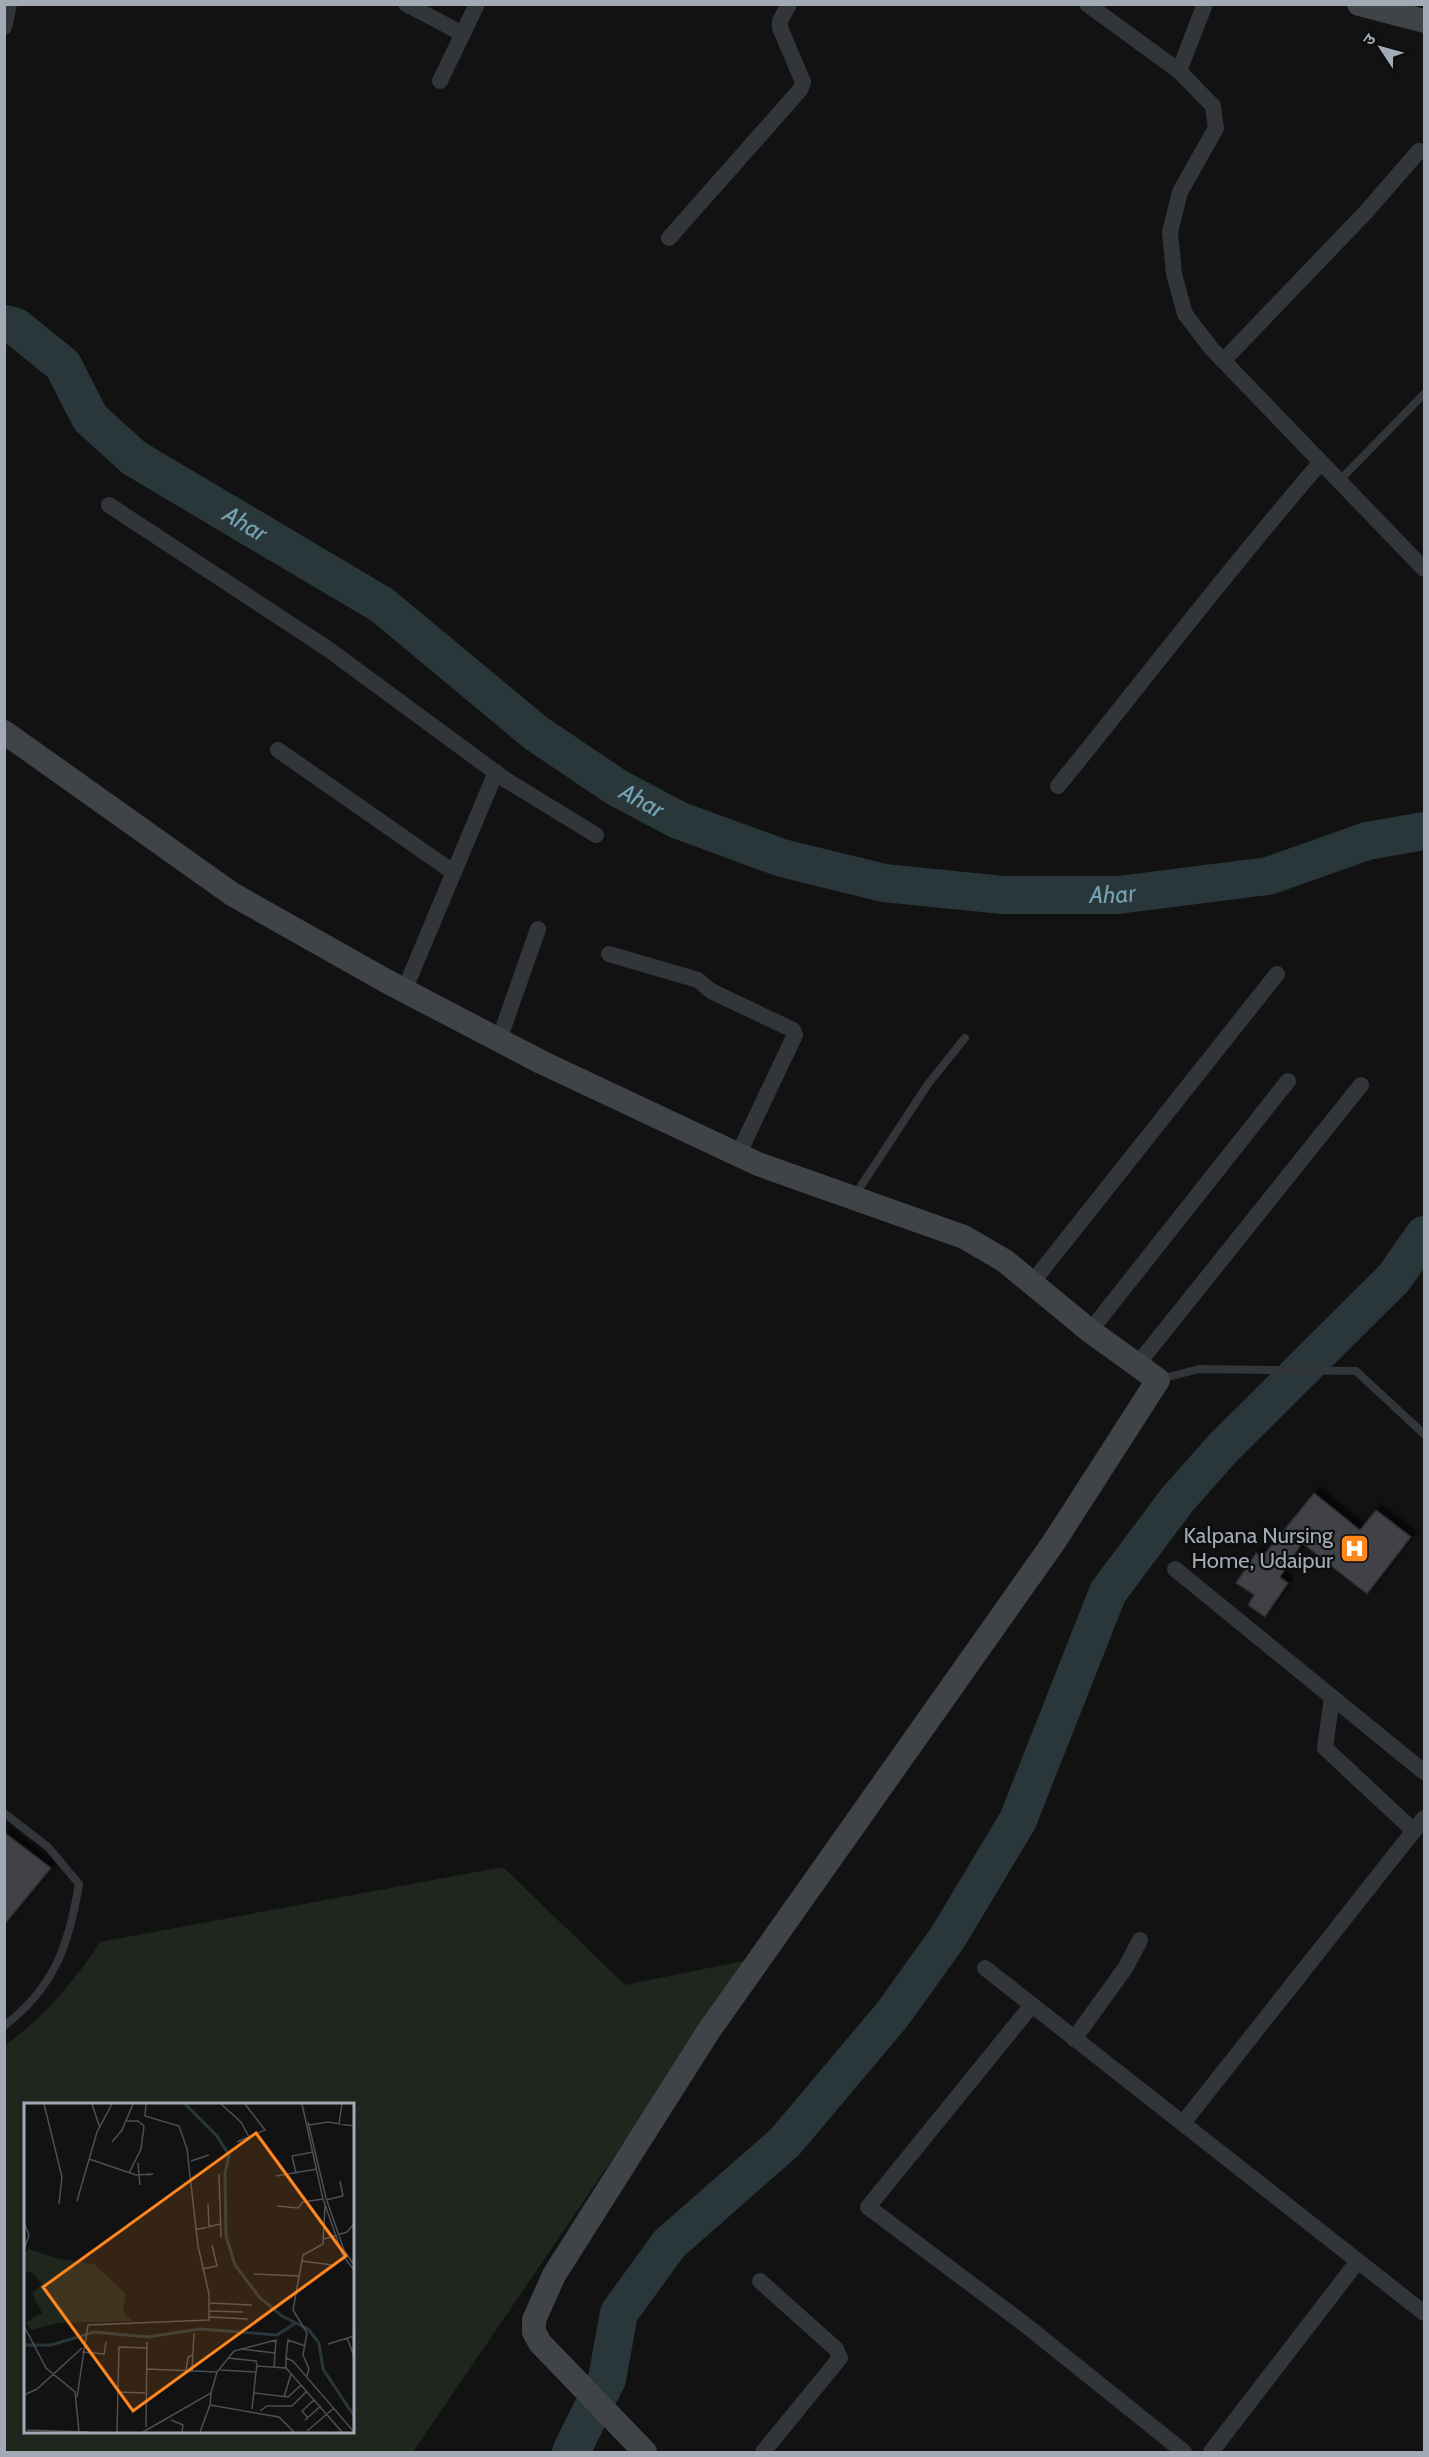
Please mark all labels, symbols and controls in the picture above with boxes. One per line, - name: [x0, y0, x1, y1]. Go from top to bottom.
- north arrow: [1351, 18, 1411, 78]
- text: उ: [1359, 30, 1380, 49]
- water label: Ahar: [217, 499, 274, 549]
- water label: Ahar: [614, 776, 671, 825]
- water label: Ahar: [1089, 878, 1139, 909]
- place label: Kalpana Nursing Home, Udaipur: [1183, 1522, 1334, 1574]
- hospital icon: Kalpana Nursing Home, Udaipur: [1338, 1532, 1370, 1564]
- inset map: [24, 2103, 354, 2433]

